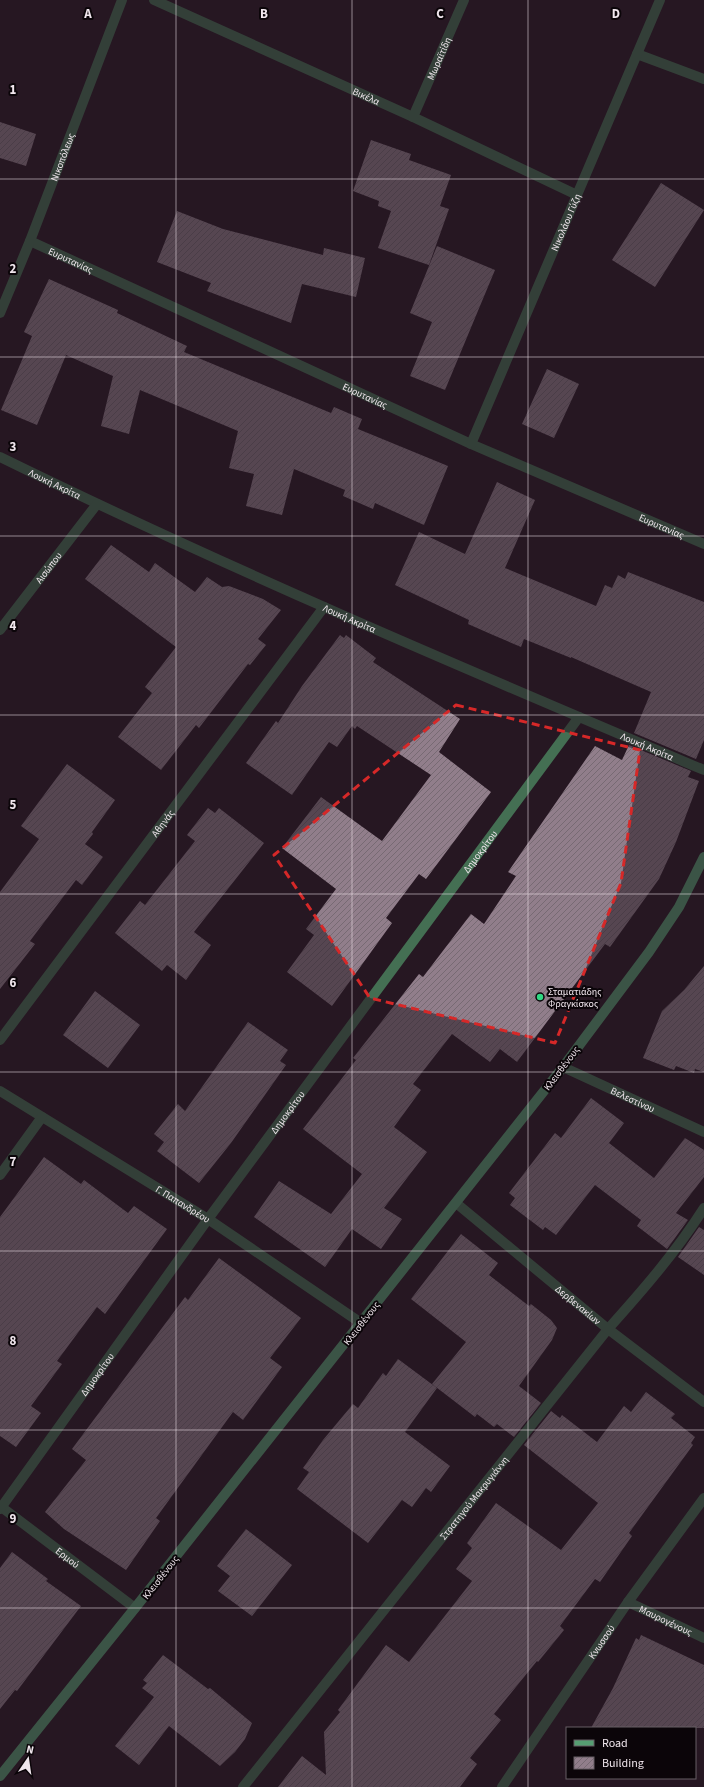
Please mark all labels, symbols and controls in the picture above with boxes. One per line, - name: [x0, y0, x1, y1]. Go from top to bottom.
- text: A: [83, 5, 92, 23]
- text: B: [260, 5, 268, 23]
- text: C: [436, 5, 444, 23]
- text: D: [612, 5, 620, 23]
- street label: Μωραϊτίδη: [424, 35, 455, 82]
- text: 1: [10, 81, 17, 99]
- street label: Βικέλα: [350, 85, 382, 109]
- street label: Νικοπόλεως: [47, 130, 79, 183]
- street label: Νικολάου Γύζη: [548, 192, 585, 254]
- street label: Ευρυτανίας: [46, 244, 96, 277]
- text: 2: [10, 260, 17, 278]
- street label: Ευρυτανίας: [340, 380, 390, 413]
- text: 3: [10, 438, 17, 456]
- street label: Λουκή Ακρίτα: [26, 466, 83, 503]
- street label: Ευρυτανίας: [637, 511, 687, 543]
- street label: Αισώπου: [32, 549, 66, 587]
- street label: Λουκή Ακρίτα: [321, 601, 378, 637]
- text: 4: [10, 617, 17, 635]
- street label: Λουκή Ακρίτα: [618, 729, 676, 765]
- text: 5: [10, 796, 17, 814]
- street label: Αθηνάς: [148, 807, 178, 840]
- street label: Δημοκρίτου: [460, 828, 501, 876]
- text: 6: [10, 974, 17, 992]
- place label: Σταματιάδης Φραγκίσκος: [548, 985, 602, 1011]
- marker: Σταματιάδης Φραγκίσκος: [535, 992, 545, 1002]
- street label: Κλεισθένους: [541, 1043, 583, 1094]
- street label: Βελεστίνου: [608, 1084, 657, 1116]
- street label: Δημοκρίτου: [267, 1088, 308, 1137]
- text: 7: [10, 1153, 17, 1171]
- street label: Γ. Παπανδρέου: [153, 1182, 213, 1227]
- street label: Δερβενακίων: [552, 1282, 604, 1328]
- street label: Κλεισθένους: [340, 1298, 384, 1348]
- text: 8: [10, 1332, 17, 1350]
- street label: Δημοκρίτου: [77, 1350, 118, 1399]
- street label: Στρατηγού Μακρυγιάννη: [437, 1453, 512, 1543]
- text: 9: [10, 1510, 17, 1528]
- street label: Ερμού: [52, 1544, 82, 1572]
- street label: Κλεισθένους: [139, 1552, 183, 1602]
- street label: Μαυρογένους: [637, 1602, 695, 1640]
- street label: Κνωσσού: [585, 1622, 619, 1662]
- legend: [566, 1727, 696, 1779]
- text: Road: [602, 1735, 628, 1752]
- north arrow: [8, 1739, 48, 1779]
- text: N: [25, 1742, 35, 1758]
- text: Building: [602, 1755, 644, 1772]

